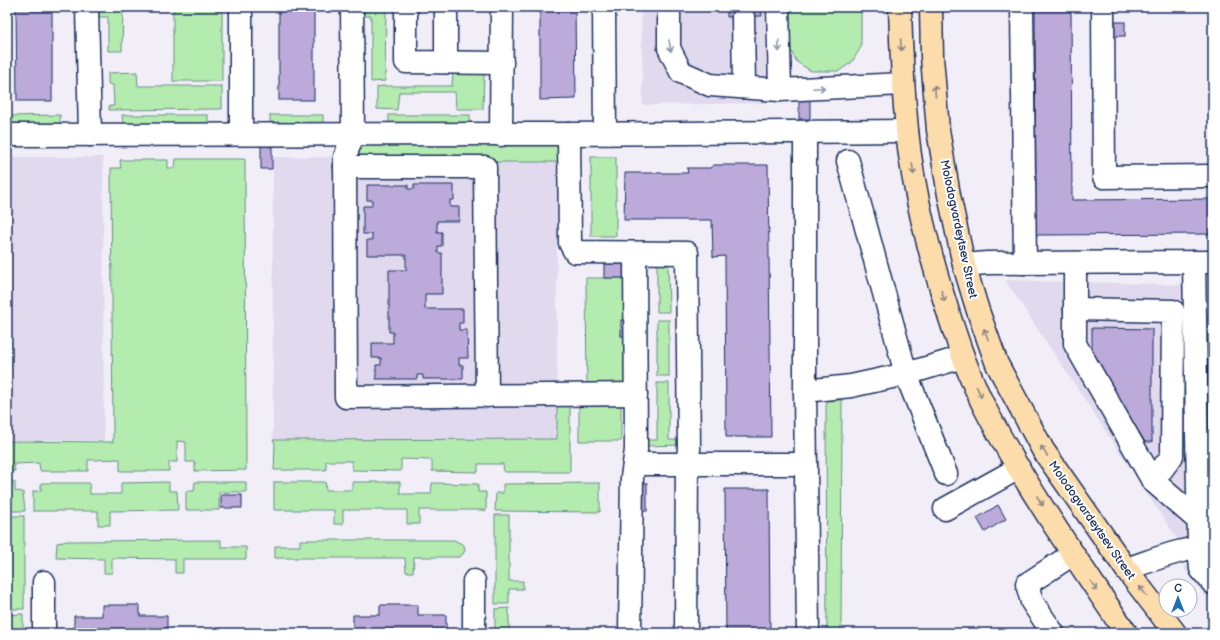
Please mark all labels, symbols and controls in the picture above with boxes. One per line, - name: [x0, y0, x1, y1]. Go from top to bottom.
- one-way arrow: [898, 38, 905, 51]
- one-way arrow: [666, 39, 674, 52]
- one-way arrow: [776, 39, 783, 52]
- one-way arrow: [812, 85, 825, 92]
- one-way arrow: [932, 85, 939, 98]
- street label: Molodogvardeytsev Street: [936, 158, 981, 300]
- one-way arrow: [909, 163, 917, 176]
- one-way arrow: [940, 289, 947, 302]
- one-way arrow: [982, 329, 990, 341]
- one-way arrow: [975, 386, 983, 398]
- one-way arrow: [1039, 445, 1047, 457]
- street label: Molodogvardeytsev Street: [1045, 458, 1138, 583]
- one-way arrow: [1036, 495, 1044, 506]
- north arrow: [1158, 578, 1198, 618]
- one-way arrow: [1090, 581, 1098, 592]
- text: С: [1174, 582, 1182, 595]
- one-way arrow: [1139, 586, 1147, 597]

